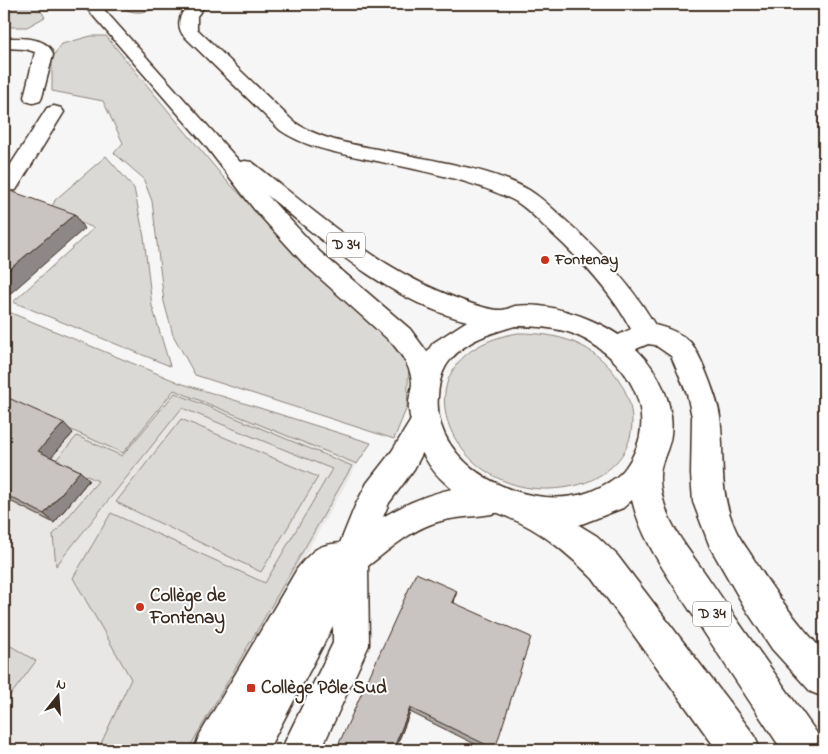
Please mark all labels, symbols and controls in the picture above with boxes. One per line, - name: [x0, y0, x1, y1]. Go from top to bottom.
- road number: D 34: [327, 232, 365, 258]
- place label: Fontenay: [554, 248, 618, 273]
- marker: Fontenay: [539, 254, 551, 266]
- place label: Collège de Fontenay: [149, 583, 226, 634]
- marker: Collège de Fontenay: [134, 601, 146, 613]
- road number: D 34: [693, 602, 731, 626]
- north arrow: [32, 672, 82, 722]
- text: N: [54, 674, 69, 696]
- place label: Collège Pôle Sud: [261, 675, 387, 704]
- marker: Collège Pôle Sud: [245, 682, 257, 694]

